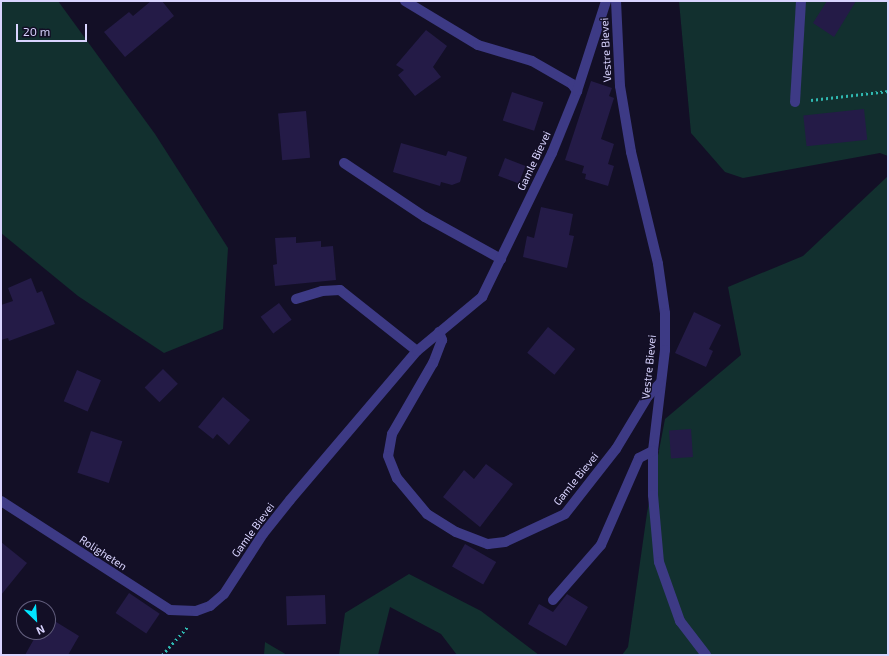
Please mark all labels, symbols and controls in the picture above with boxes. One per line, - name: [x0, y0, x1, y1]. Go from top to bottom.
- scale bar: [18, 16, 89, 42]
- street label: Vestre Bievei: [598, 17, 614, 83]
- text: 20 m: [23, 24, 50, 38]
- street label: Gamle Bievei: [514, 129, 554, 193]
- street label: Vestre Bievei: [639, 334, 659, 400]
- street label: Gamle Bievei: [551, 450, 601, 508]
- street label: Gamle Bievei: [229, 500, 277, 560]
- street label: Roligheten: [77, 533, 129, 573]
- north arrow: [16, 600, 56, 640]
- text: N: [35, 623, 47, 638]

